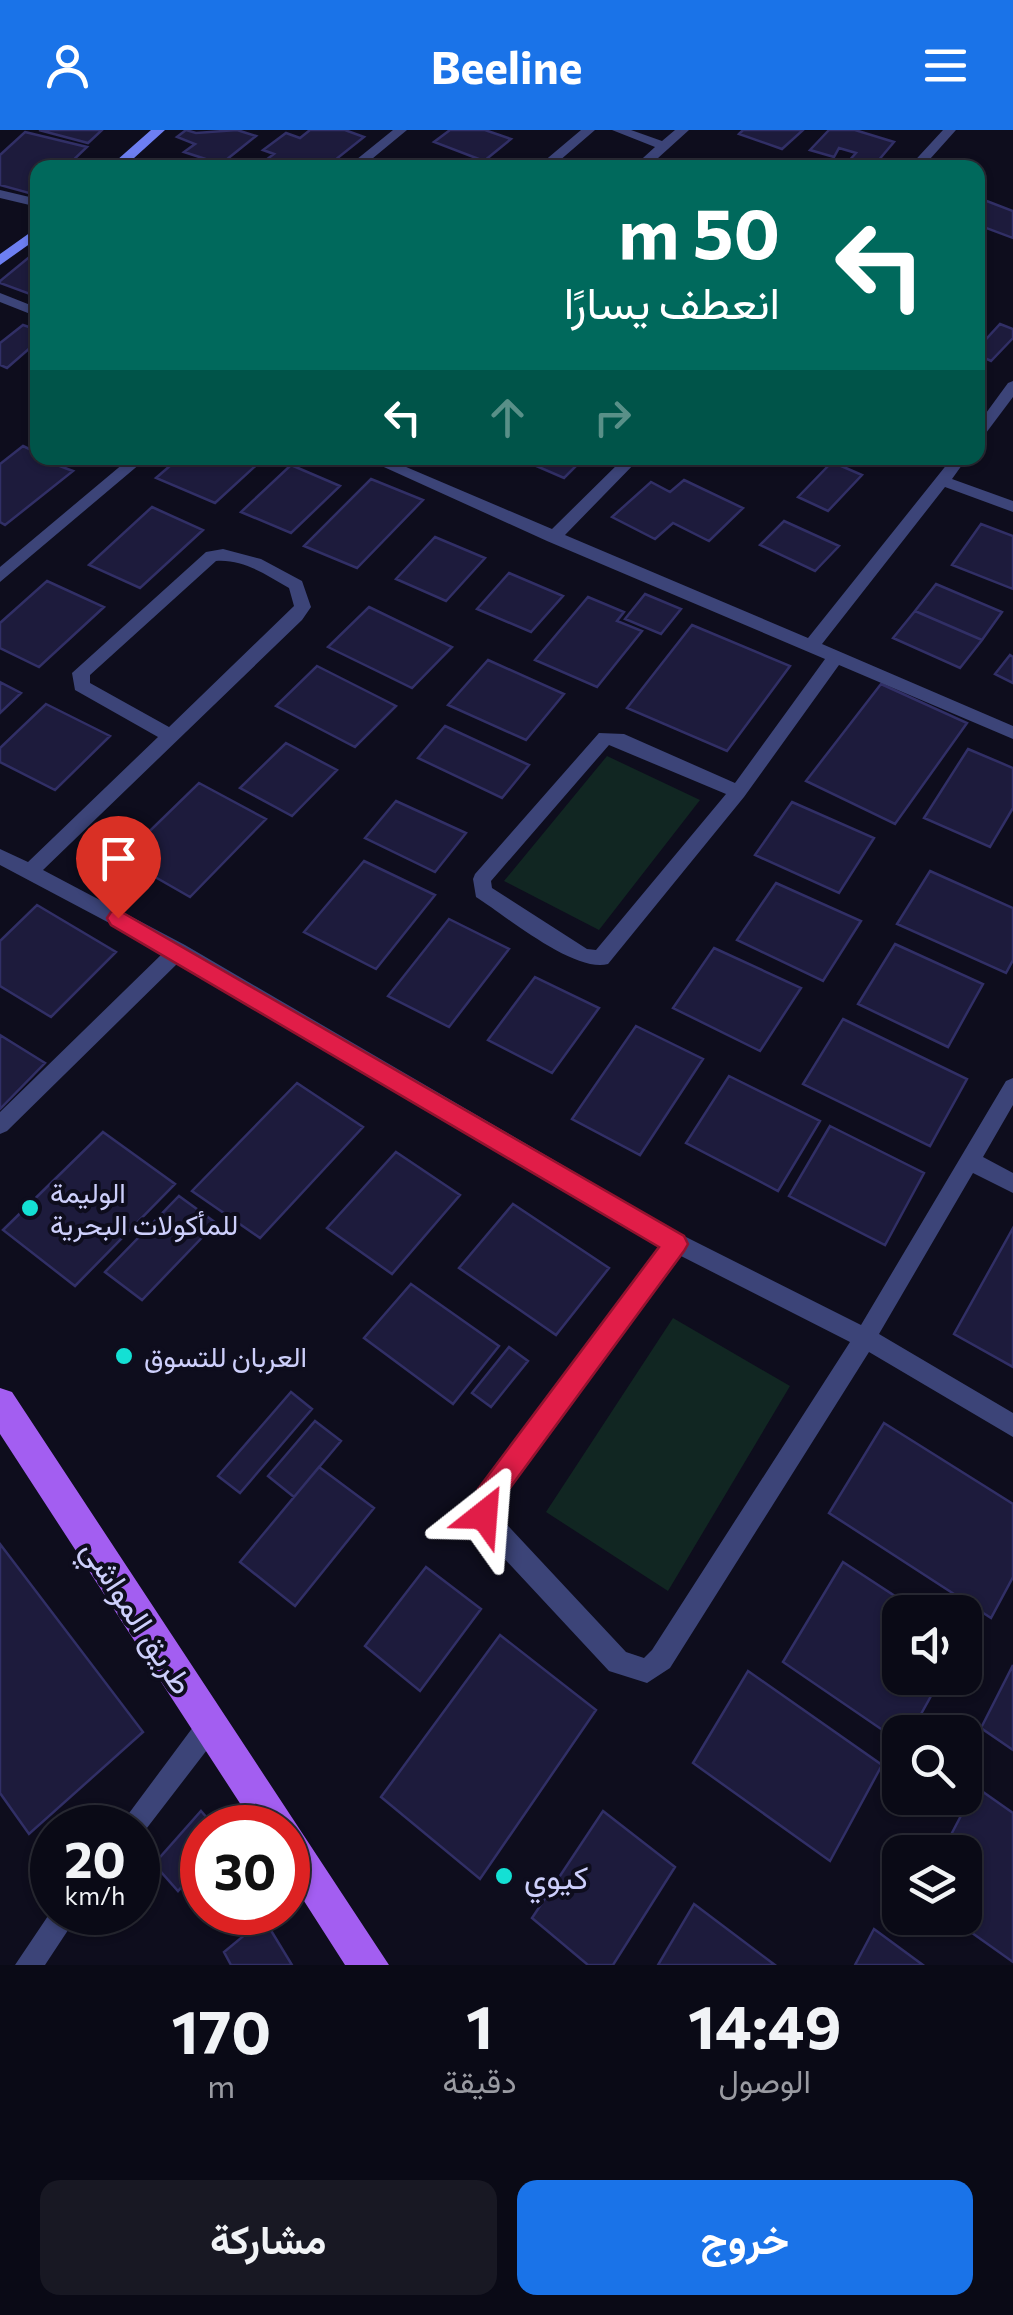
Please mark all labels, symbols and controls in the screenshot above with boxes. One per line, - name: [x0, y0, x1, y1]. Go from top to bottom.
- icon: person: [40, 38, 95, 93]
- text: Beeline: [431, 38, 582, 93]
- icon: menu: [918, 38, 973, 93]
- text: 50 m: [618, 188, 780, 273]
- icon: left: [815, 200, 945, 330]
- text: انعطف يسارًا: [564, 273, 780, 328]
- icon: left: [375, 390, 430, 445]
- icon: ahead: [480, 390, 535, 445]
- icon: right: [585, 390, 640, 445]
- pin: [76, 816, 161, 919]
- icon: arrive: [91, 831, 146, 886]
- place label: الوليمة للمأكولات البحرية: [50, 1175, 238, 1243]
- marker: الوليمة للمأكولات البحرية: [19, 1197, 41, 1219]
- place label: العربان للتسوق: [144, 1339, 307, 1375]
- marker: العربان للتسوق: [113, 1345, 135, 1367]
- position arrow: [432, 1463, 536, 1567]
- street label: طريق المواشي: [67, 1531, 204, 1705]
- map controls: [882, 1595, 982, 1935]
- button: sound: [882, 1595, 982, 1695]
- button: search: [882, 1715, 982, 1815]
- speed limit sign: 30: [180, 1805, 310, 1935]
- text: 20: [64, 1827, 126, 1888]
- button: layers: [882, 1835, 982, 1935]
- place label: كيوي: [524, 1856, 588, 1904]
- marker: كيوي: [493, 1865, 515, 1887]
- text: km/h: [65, 1880, 125, 1910]
- text: 1: [466, 1988, 493, 2061]
- text: 14:49: [688, 1988, 842, 2061]
- text: 170: [171, 1993, 271, 2066]
- text: دقيقة: [442, 2060, 517, 2100]
- text: الوصول: [719, 2060, 811, 2100]
- text: m: [207, 2065, 235, 2105]
- button: مشاركة: [40, 2180, 497, 2295]
- button: خروج: [517, 2180, 973, 2295]

